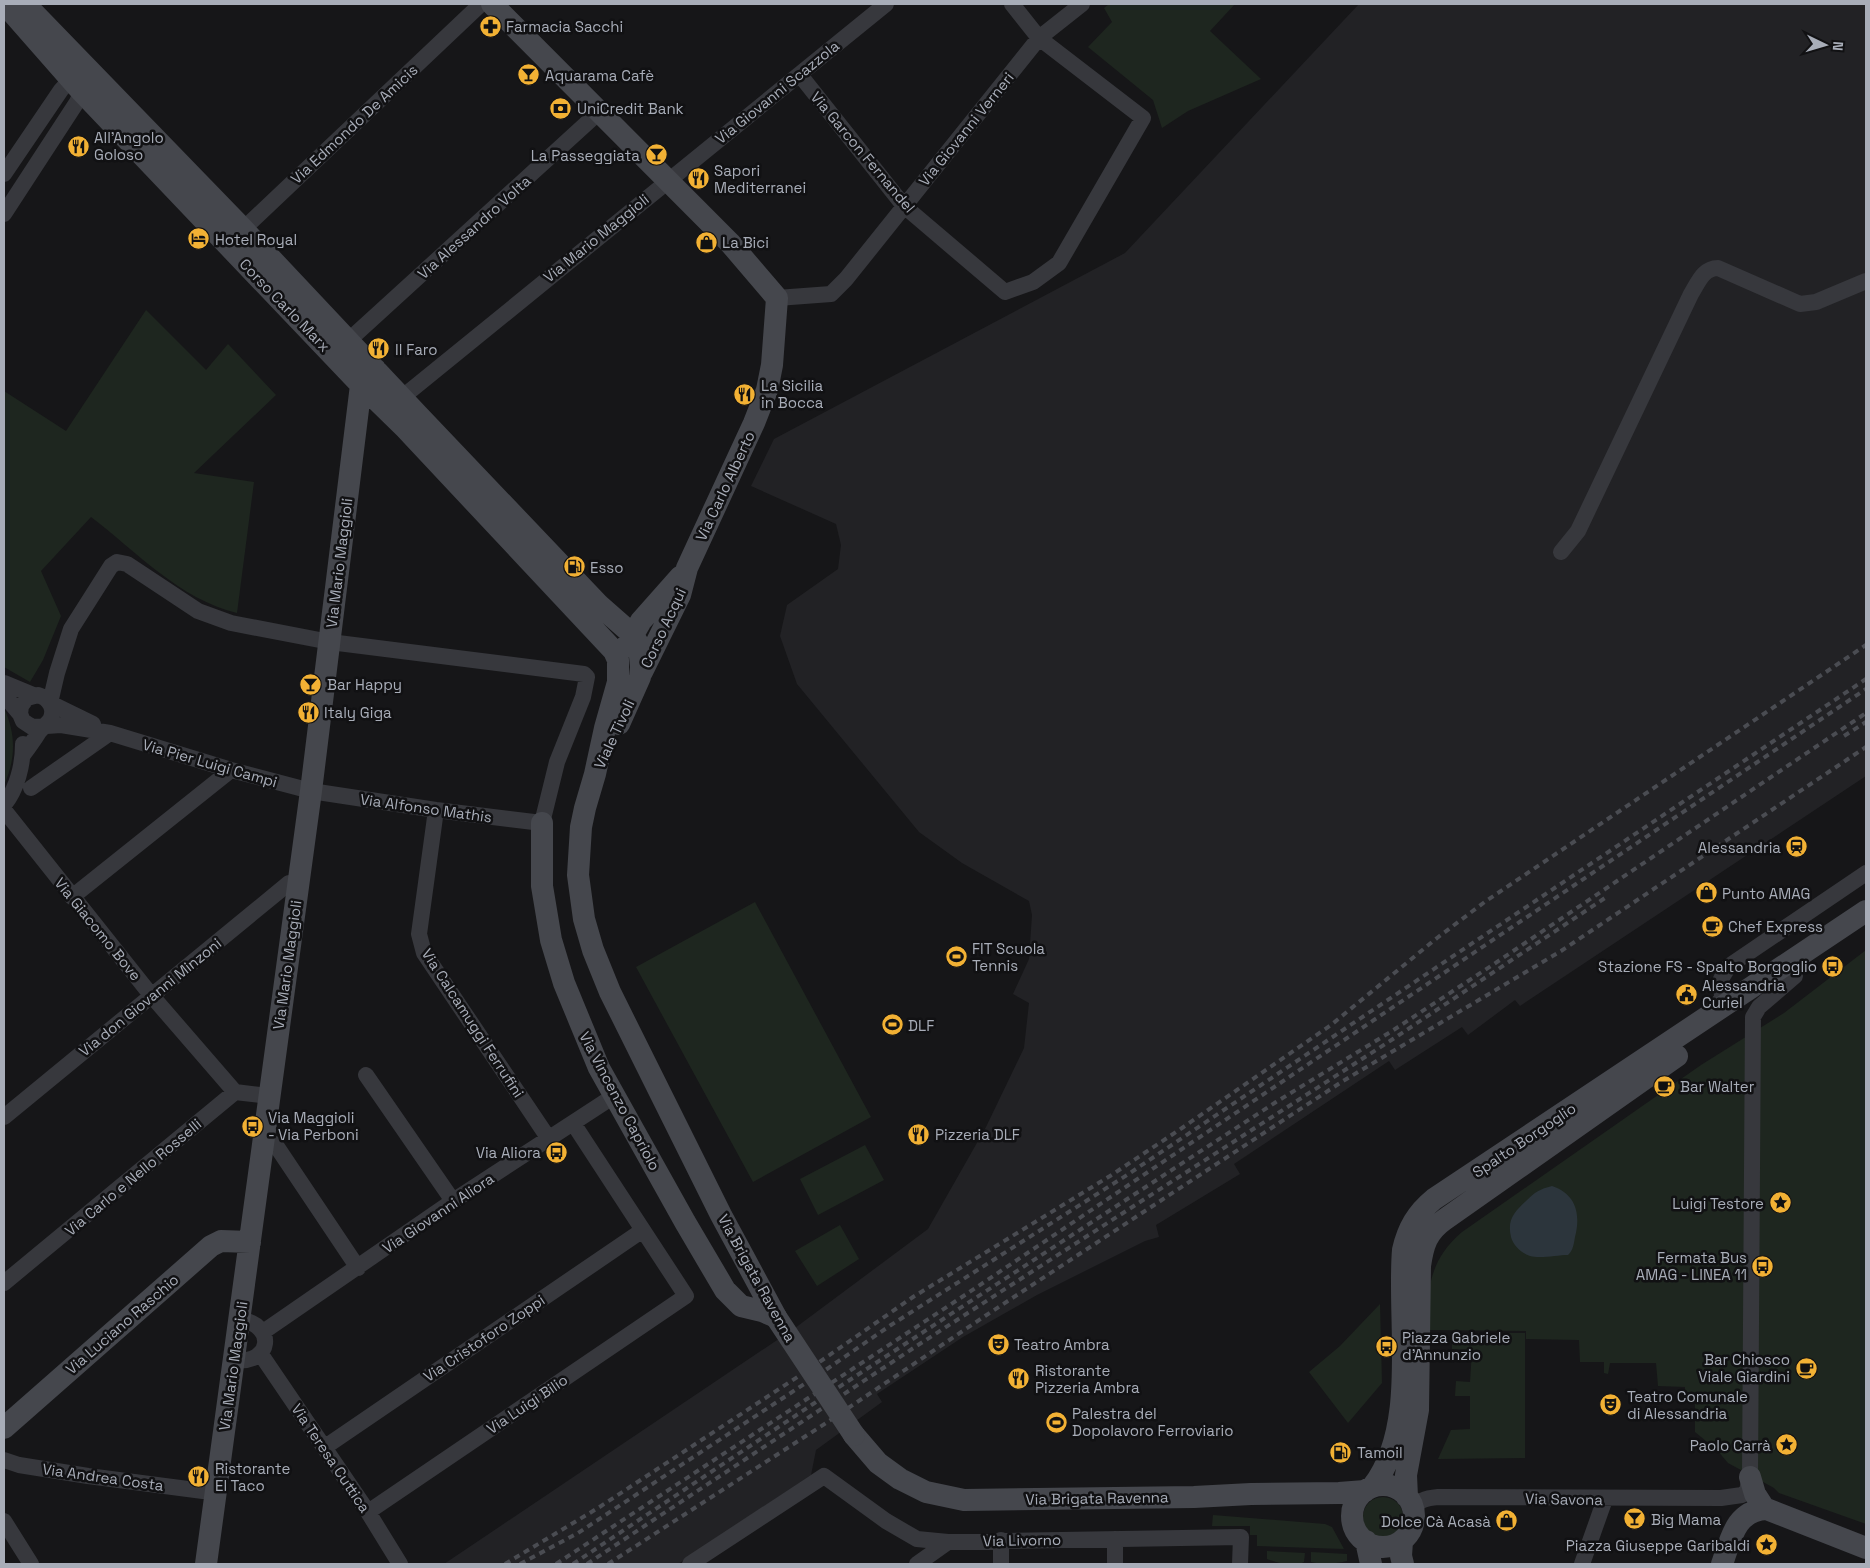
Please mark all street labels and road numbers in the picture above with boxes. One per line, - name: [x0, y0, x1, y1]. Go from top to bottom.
- street label: Via Giovanni Scazzola: [711, 36, 843, 148]
- street label: Via Edmondo De Amicis: [287, 60, 422, 188]
- street label: Via Giovanni Verneri: [914, 68, 1018, 190]
- street label: Via Garcon Fernandel: [807, 88, 919, 216]
- street label: Via Alessandro Volta: [413, 171, 535, 283]
- street label: Via Mario Maggioli: [539, 190, 653, 286]
- street label: Corso Carlo Marx: [236, 254, 334, 356]
- street label: Via Carlo Alberto: [691, 428, 759, 544]
- street label: Via Mario Maggioli: [322, 497, 356, 629]
- street label: Corso Acqui: [636, 585, 690, 671]
- street label: Viale Tivoli: [590, 696, 638, 772]
- street label: Via Pier Luigi Campi: [140, 735, 280, 791]
- street label: Via Alfonso Mathis: [359, 789, 493, 827]
- street label: Via Giacomo Bove: [51, 874, 145, 985]
- street label: Via Mario Maggioli: [269, 899, 305, 1031]
- street label: Via don Giovanni Minzoni: [75, 934, 225, 1060]
- street label: Via Calcamuggi Ferrufini: [418, 945, 528, 1101]
- street label: Via Vincenzo Capriolo: [575, 1028, 665, 1174]
- street label: Spalto Borgoglio: [1469, 1098, 1579, 1182]
- street label: Via Carlo e Nello Rosselli: [61, 1114, 205, 1240]
- street label: Via Giovanni Aliora: [379, 1168, 498, 1257]
- street label: Via Brigata Ravenna: [714, 1211, 800, 1346]
- street label: Via Luciano Raschio: [62, 1270, 182, 1378]
- street label: Via Cristoforo Zoppi: [420, 1290, 548, 1386]
- street label: Via Mario Maggioli: [215, 1300, 251, 1432]
- street label: Via Luigi Bilio: [483, 1370, 571, 1438]
- street label: Via Teresa Cuttica: [287, 1400, 375, 1517]
- street label: Via Andrea Costa: [41, 1459, 165, 1495]
- street label: Via Brigata Ravenna: [1025, 1487, 1169, 1509]
- street label: Via Savona: [1525, 1489, 1603, 1509]
- street label: Via Livorno: [983, 1530, 1061, 1550]

